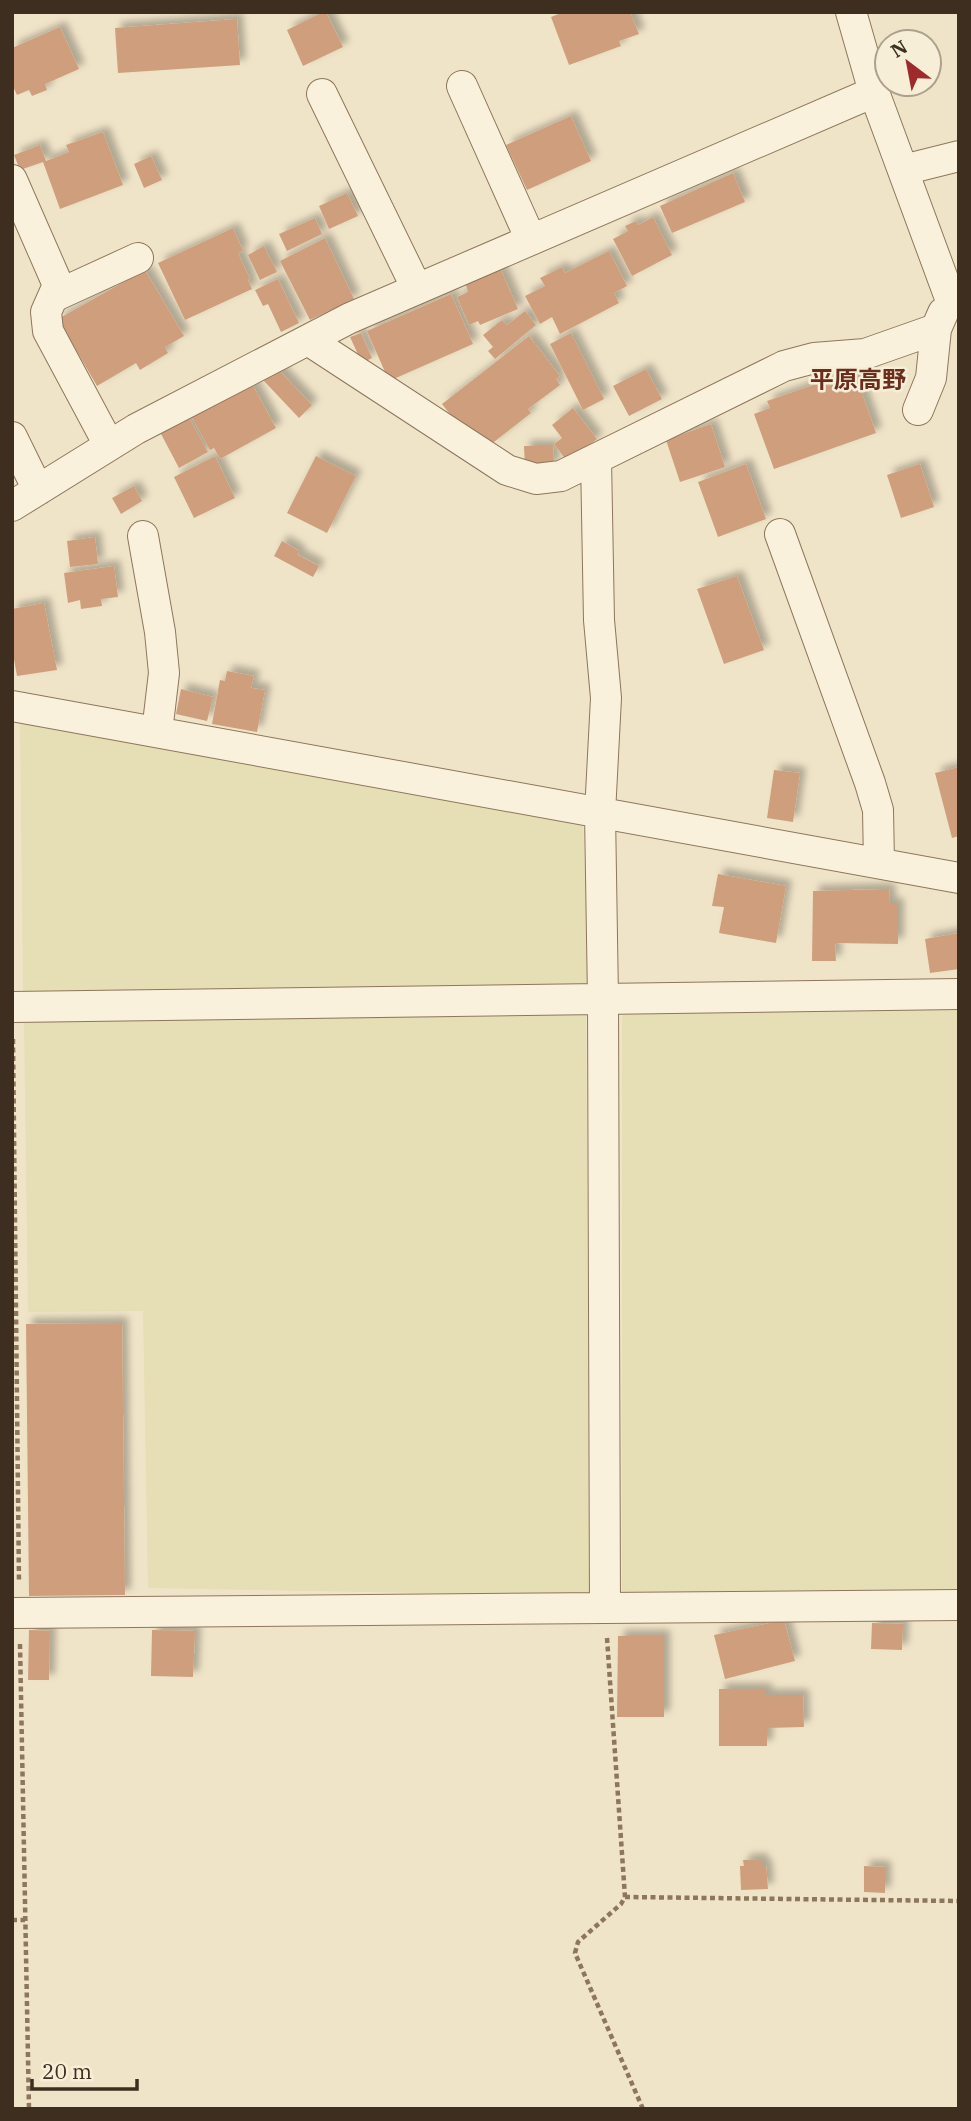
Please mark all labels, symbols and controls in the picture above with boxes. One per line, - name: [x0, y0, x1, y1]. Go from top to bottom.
- north arrow: [873, 28, 943, 98]
- text: N: [886, 34, 912, 63]
- district label: 平原高野: [810, 363, 906, 395]
- scale bar: [32, 2048, 136, 2092]
- text: 20 m: [42, 2057, 92, 2085]

